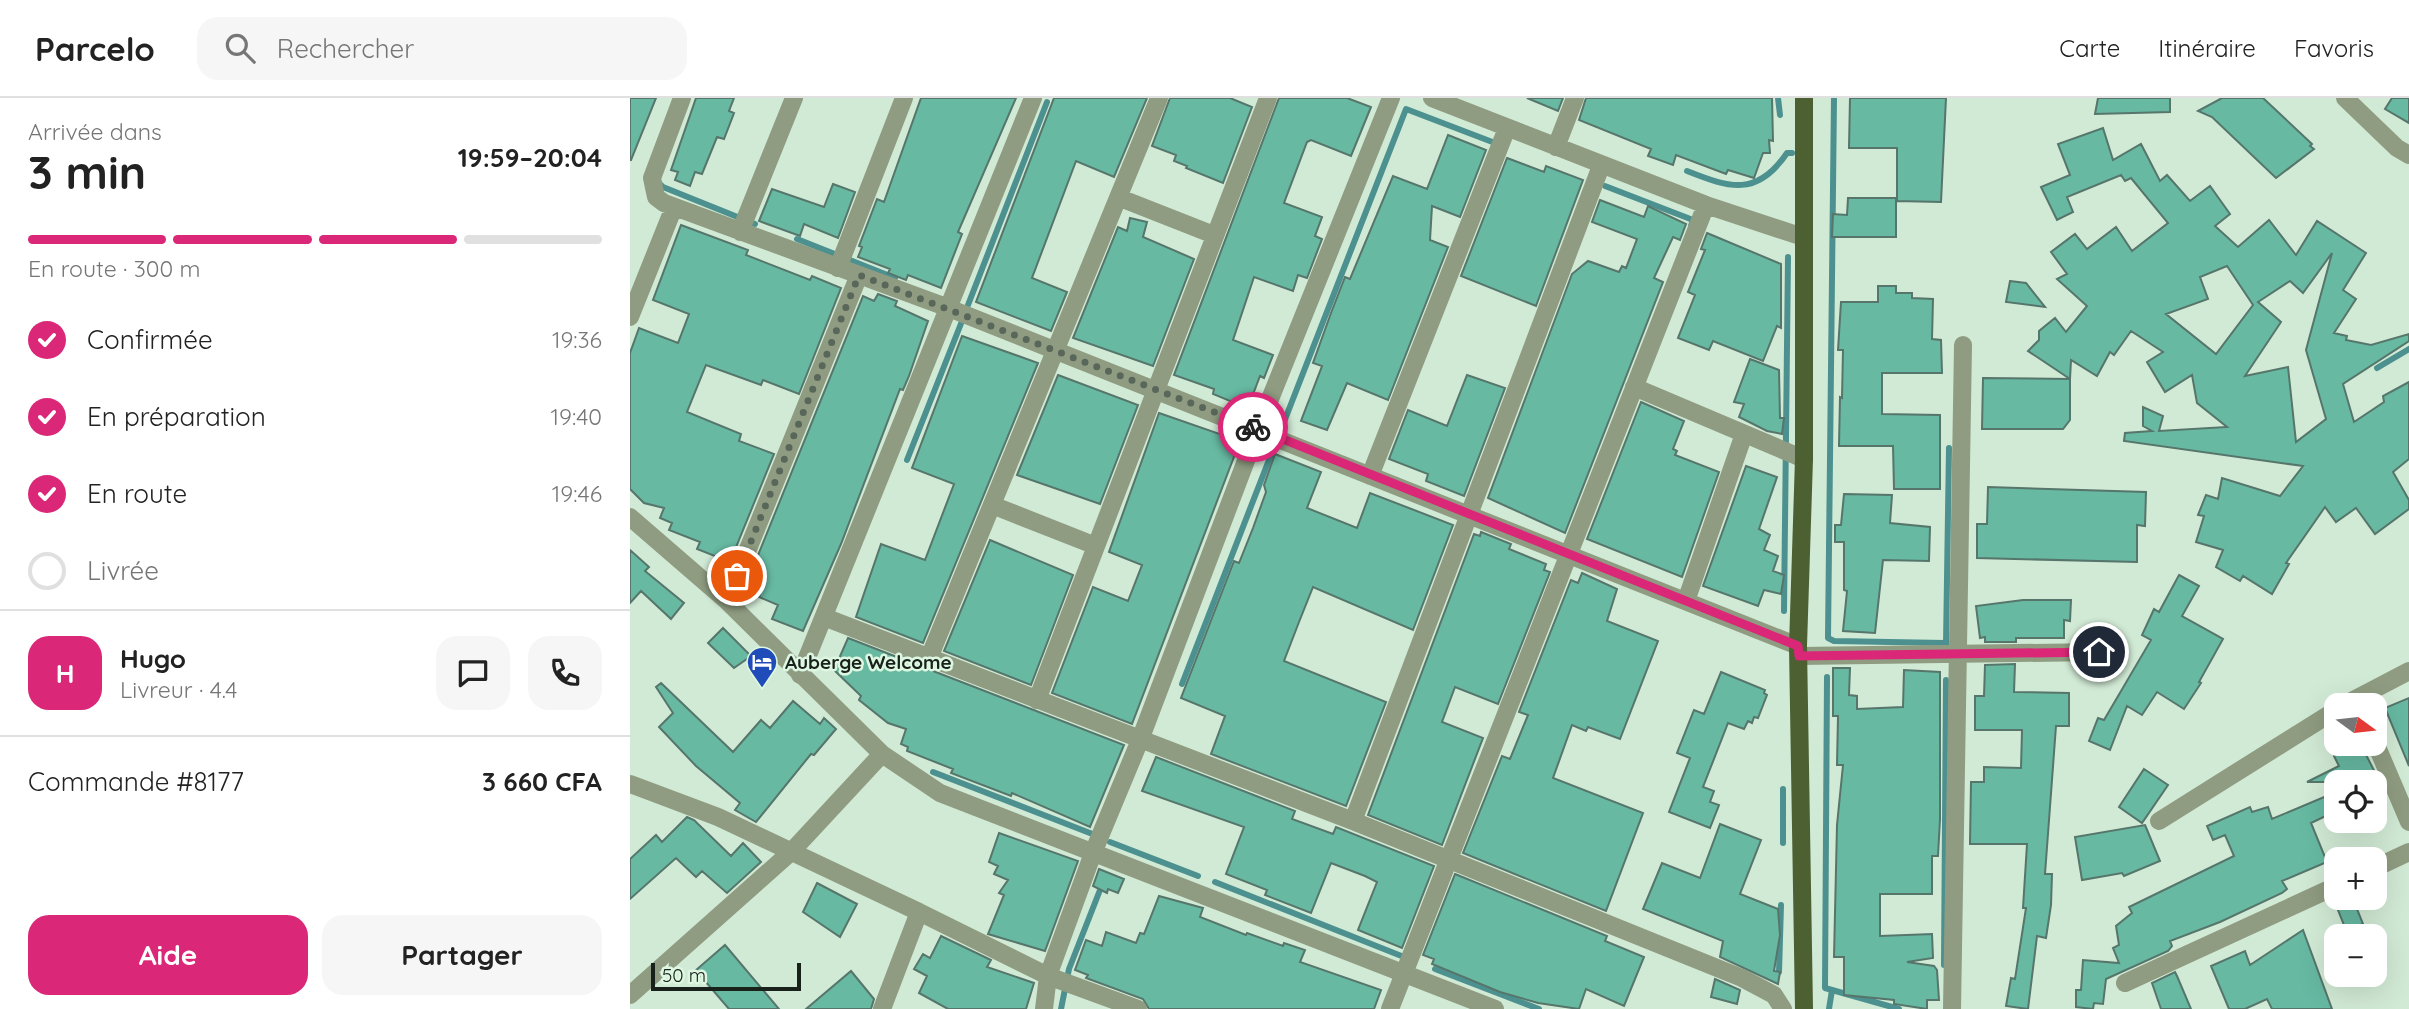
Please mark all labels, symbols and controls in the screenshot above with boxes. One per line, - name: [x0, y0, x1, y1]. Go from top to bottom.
- search box: [197, 17, 687, 80]
- text: Parcelo: [35, 28, 155, 69]
- icon: search: [221, 29, 259, 67]
- text: Rechercher: [277, 32, 414, 65]
- text: Carte: [2059, 33, 2120, 63]
- text: Itinéraire: [2158, 33, 2256, 63]
- text: Favoris: [2294, 33, 2374, 63]
- text: Arrivée dans: [28, 117, 162, 146]
- text: 19:59–20:04: [458, 141, 602, 174]
- text: 3 min: [28, 143, 146, 201]
- text: En route · 300 m: [28, 254, 200, 283]
- icon: check: [28, 321, 66, 359]
- text: Confirmée: [87, 323, 213, 356]
- text: 19:36: [552, 325, 602, 354]
- courier: [1218, 392, 1288, 462]
- icon: check: [28, 398, 66, 436]
- text: En préparation: [87, 400, 266, 433]
- text: 19:40: [551, 402, 602, 431]
- icon: bike: [1234, 408, 1272, 446]
- icon: check: [28, 475, 66, 513]
- text: En route: [87, 477, 187, 510]
- text: 19:46: [552, 479, 602, 508]
- pin: [707, 546, 767, 606]
- text: Livrée: [87, 554, 159, 587]
- icon: bag: [718, 557, 756, 595]
- pin: [2069, 622, 2129, 682]
- icon: home: [2080, 633, 2118, 671]
- button: chat: [436, 636, 510, 710]
- button: phone: [528, 636, 602, 710]
- text: Hugo: [120, 642, 186, 675]
- hotel icon: Auberge Welcome: [745, 645, 779, 689]
- place label: Auberge Welcome: [785, 650, 952, 674]
- text: H: [56, 657, 74, 690]
- text: Livreur · 4.4: [120, 675, 237, 704]
- north arrow: [2324, 693, 2387, 756]
- map controls: [2324, 693, 2387, 987]
- text: Commande #8177: [28, 765, 244, 798]
- text: 3 660 CFA: [482, 765, 602, 798]
- button: locate: [2324, 770, 2387, 833]
- button: +: [2324, 847, 2387, 910]
- button: Aide: [28, 915, 308, 995]
- button: Partager: [322, 915, 602, 995]
- button: −: [2324, 924, 2387, 987]
- scale bar: [651, 960, 802, 992]
- text: 50 m: [662, 963, 706, 987]

